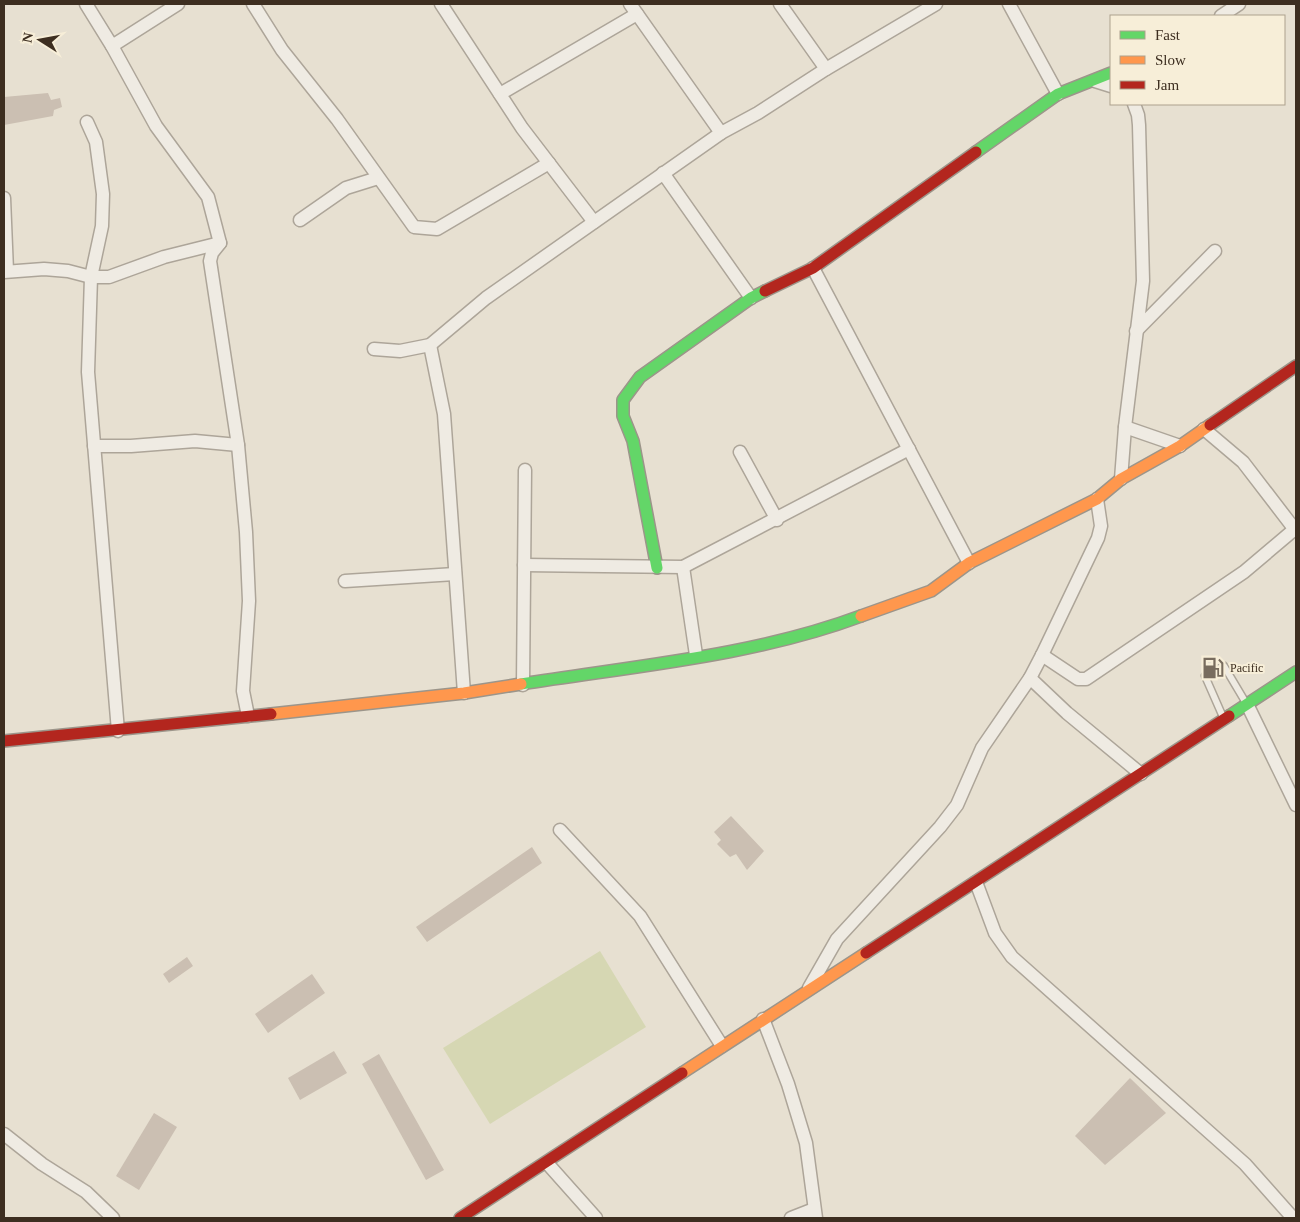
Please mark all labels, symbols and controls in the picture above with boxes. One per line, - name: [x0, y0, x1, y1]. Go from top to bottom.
- north arrow: [15, 15, 65, 65]
- legend: [1110, 15, 1285, 105]
- text: Fast: [1155, 27, 1181, 43]
- text: N: [19, 31, 36, 44]
- text: Slow: [1155, 52, 1186, 68]
- text: Jam: [1155, 77, 1179, 93]
- fuel station icon: Pacific: [1200, 655, 1226, 681]
- place label: Pacific: [1230, 661, 1263, 675]

